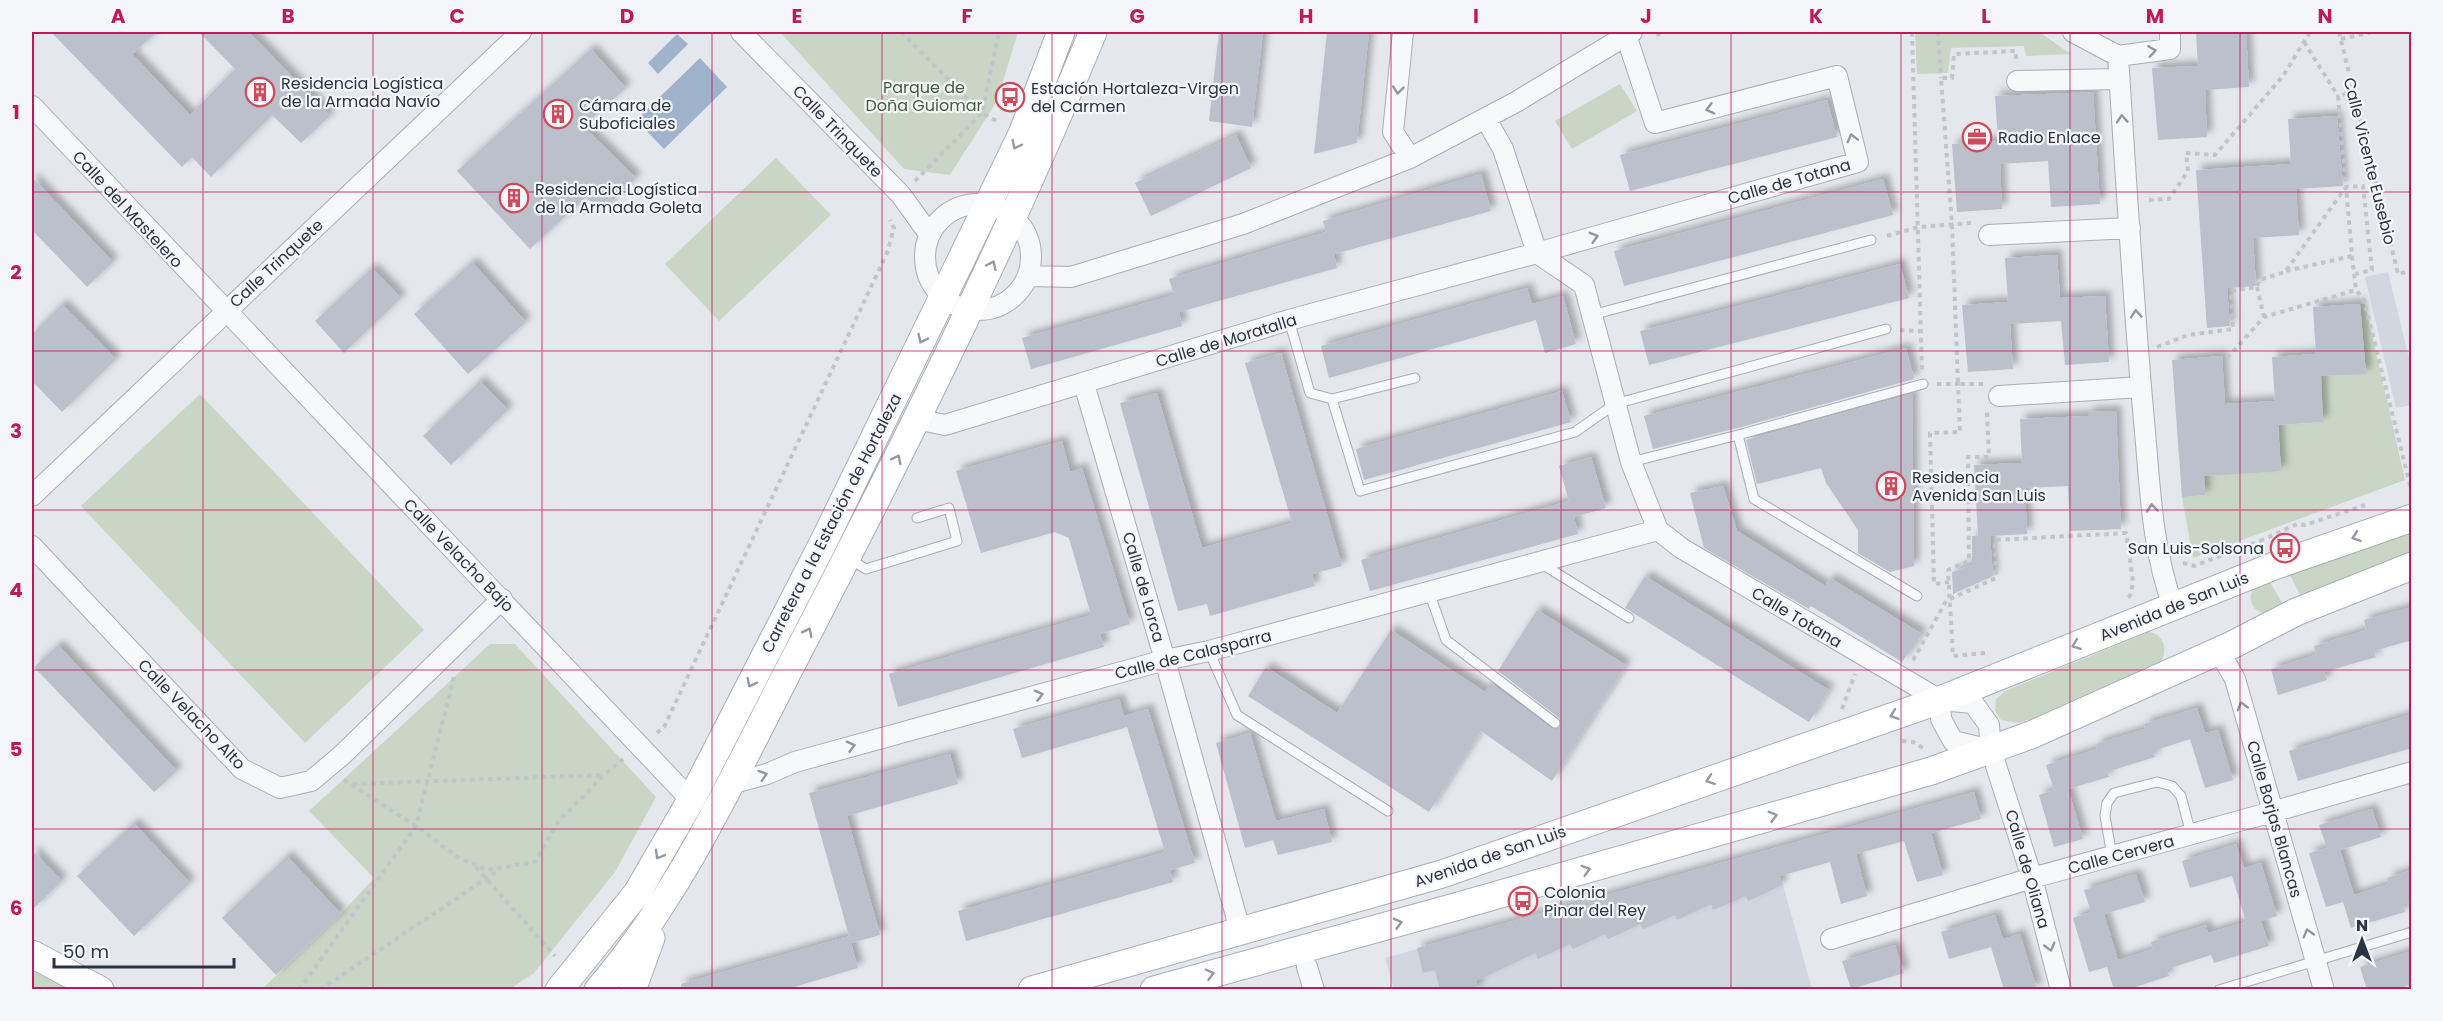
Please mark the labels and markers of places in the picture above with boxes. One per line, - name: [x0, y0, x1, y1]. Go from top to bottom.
- place label: Residencia Logística de la Armada Navío: [281, 72, 443, 113]
- building icon: Residencia Logística de la Armada Navío: [244, 76, 276, 108]
- place label: Estación Hortaleza-Virgen del Carmen: [1031, 77, 1239, 118]
- bus stop icon: Estación Hortaleza-Virgen del Carmen: [994, 81, 1026, 113]
- place label: Cámara de Suboficiales: [579, 94, 676, 135]
- building icon: Cámara de Suboficiales: [542, 98, 574, 130]
- office icon: Radio Enlace: [1961, 121, 1993, 153]
- place label: Radio Enlace: [1998, 126, 2101, 149]
- place label: Residencia Logística de la Armada Goleta: [535, 178, 702, 219]
- building icon: Residencia Logística de la Armada Goleta: [498, 182, 530, 214]
- place label: Residencia Avenida San Luis: [1912, 466, 2046, 507]
- building icon: Residencia Avenida San Luis: [1875, 470, 1907, 502]
- bus stop icon: San Luis-Solsona: [2269, 532, 2301, 564]
- place label: San Luis-Solsona: [2128, 537, 2264, 560]
- place label: Colonia Pinar del Rey: [1544, 881, 1646, 922]
- bus stop icon: Colonia Pinar del Rey: [1507, 885, 1539, 917]

